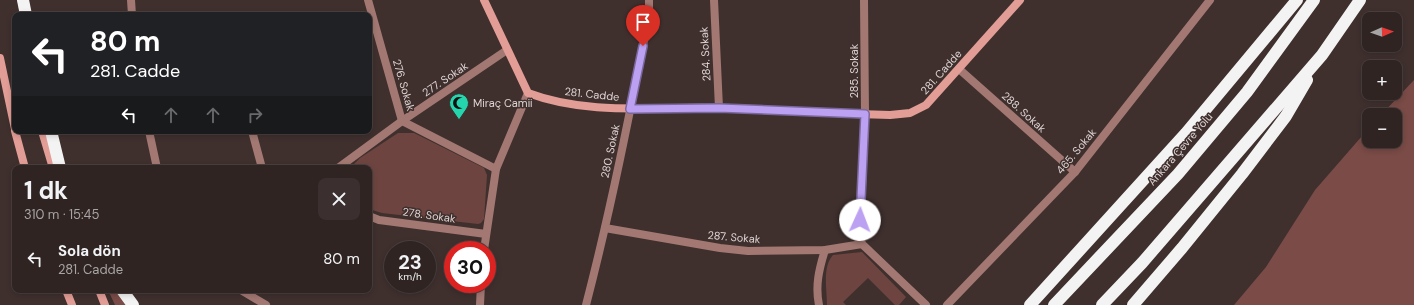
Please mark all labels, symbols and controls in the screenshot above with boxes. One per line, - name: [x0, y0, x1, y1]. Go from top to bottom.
- pin: [626, 5, 660, 46]
- icon: arrive: [632, 11, 654, 33]
- north arrow: [1362, 12, 1402, 52]
- map controls: [1362, 12, 1402, 148]
- text: 80 m: [90, 23, 160, 60]
- street label: 284. Sokak: [697, 26, 713, 82]
- icon: left: [24, 28, 76, 80]
- street label: 285. Sokak: [847, 43, 861, 98]
- street label: 281. Cadde: [917, 47, 965, 97]
- street label: 276. Sokak: [390, 57, 418, 113]
- street label: 277. Sokak: [419, 58, 471, 99]
- text: 281. Cadde: [90, 59, 180, 83]
- button: +: [1362, 60, 1402, 100]
- street label: 281. Cadde: [564, 84, 620, 104]
- street label: 288. Sokak: [999, 89, 1049, 136]
- mosque icon: Miraç Camii: [448, 92, 470, 120]
- place label: Miraç Camii: [473, 96, 533, 110]
- icon: left: [118, 104, 140, 126]
- icon: ahead: [160, 104, 182, 126]
- icon: ahead: [202, 104, 224, 126]
- icon: right: [244, 104, 266, 126]
- button: −: [1362, 108, 1402, 148]
- street label: Ankara Çevre Yolu: [1145, 110, 1215, 188]
- street label: 280. Sokak: [597, 122, 623, 179]
- street label: 465. Sokak: [1053, 125, 1099, 177]
- text: 1 dk: [24, 175, 68, 206]
- button: close: [318, 178, 360, 220]
- position arrow: [839, 199, 881, 241]
- street label: 278. Sokak: [402, 204, 457, 226]
- text: 310 m · 15:45: [24, 206, 99, 223]
- street label: 287. Sokak: [707, 228, 761, 246]
- text: Sola dön: [58, 241, 121, 261]
- speed limit sign: 30: [444, 241, 496, 293]
- icon: left: [24, 248, 46, 270]
- text: 80 m: [323, 249, 360, 269]
- text: 23: [398, 249, 422, 275]
- text: 281. Cadde: [58, 261, 123, 278]
- text: km/h: [398, 270, 422, 283]

